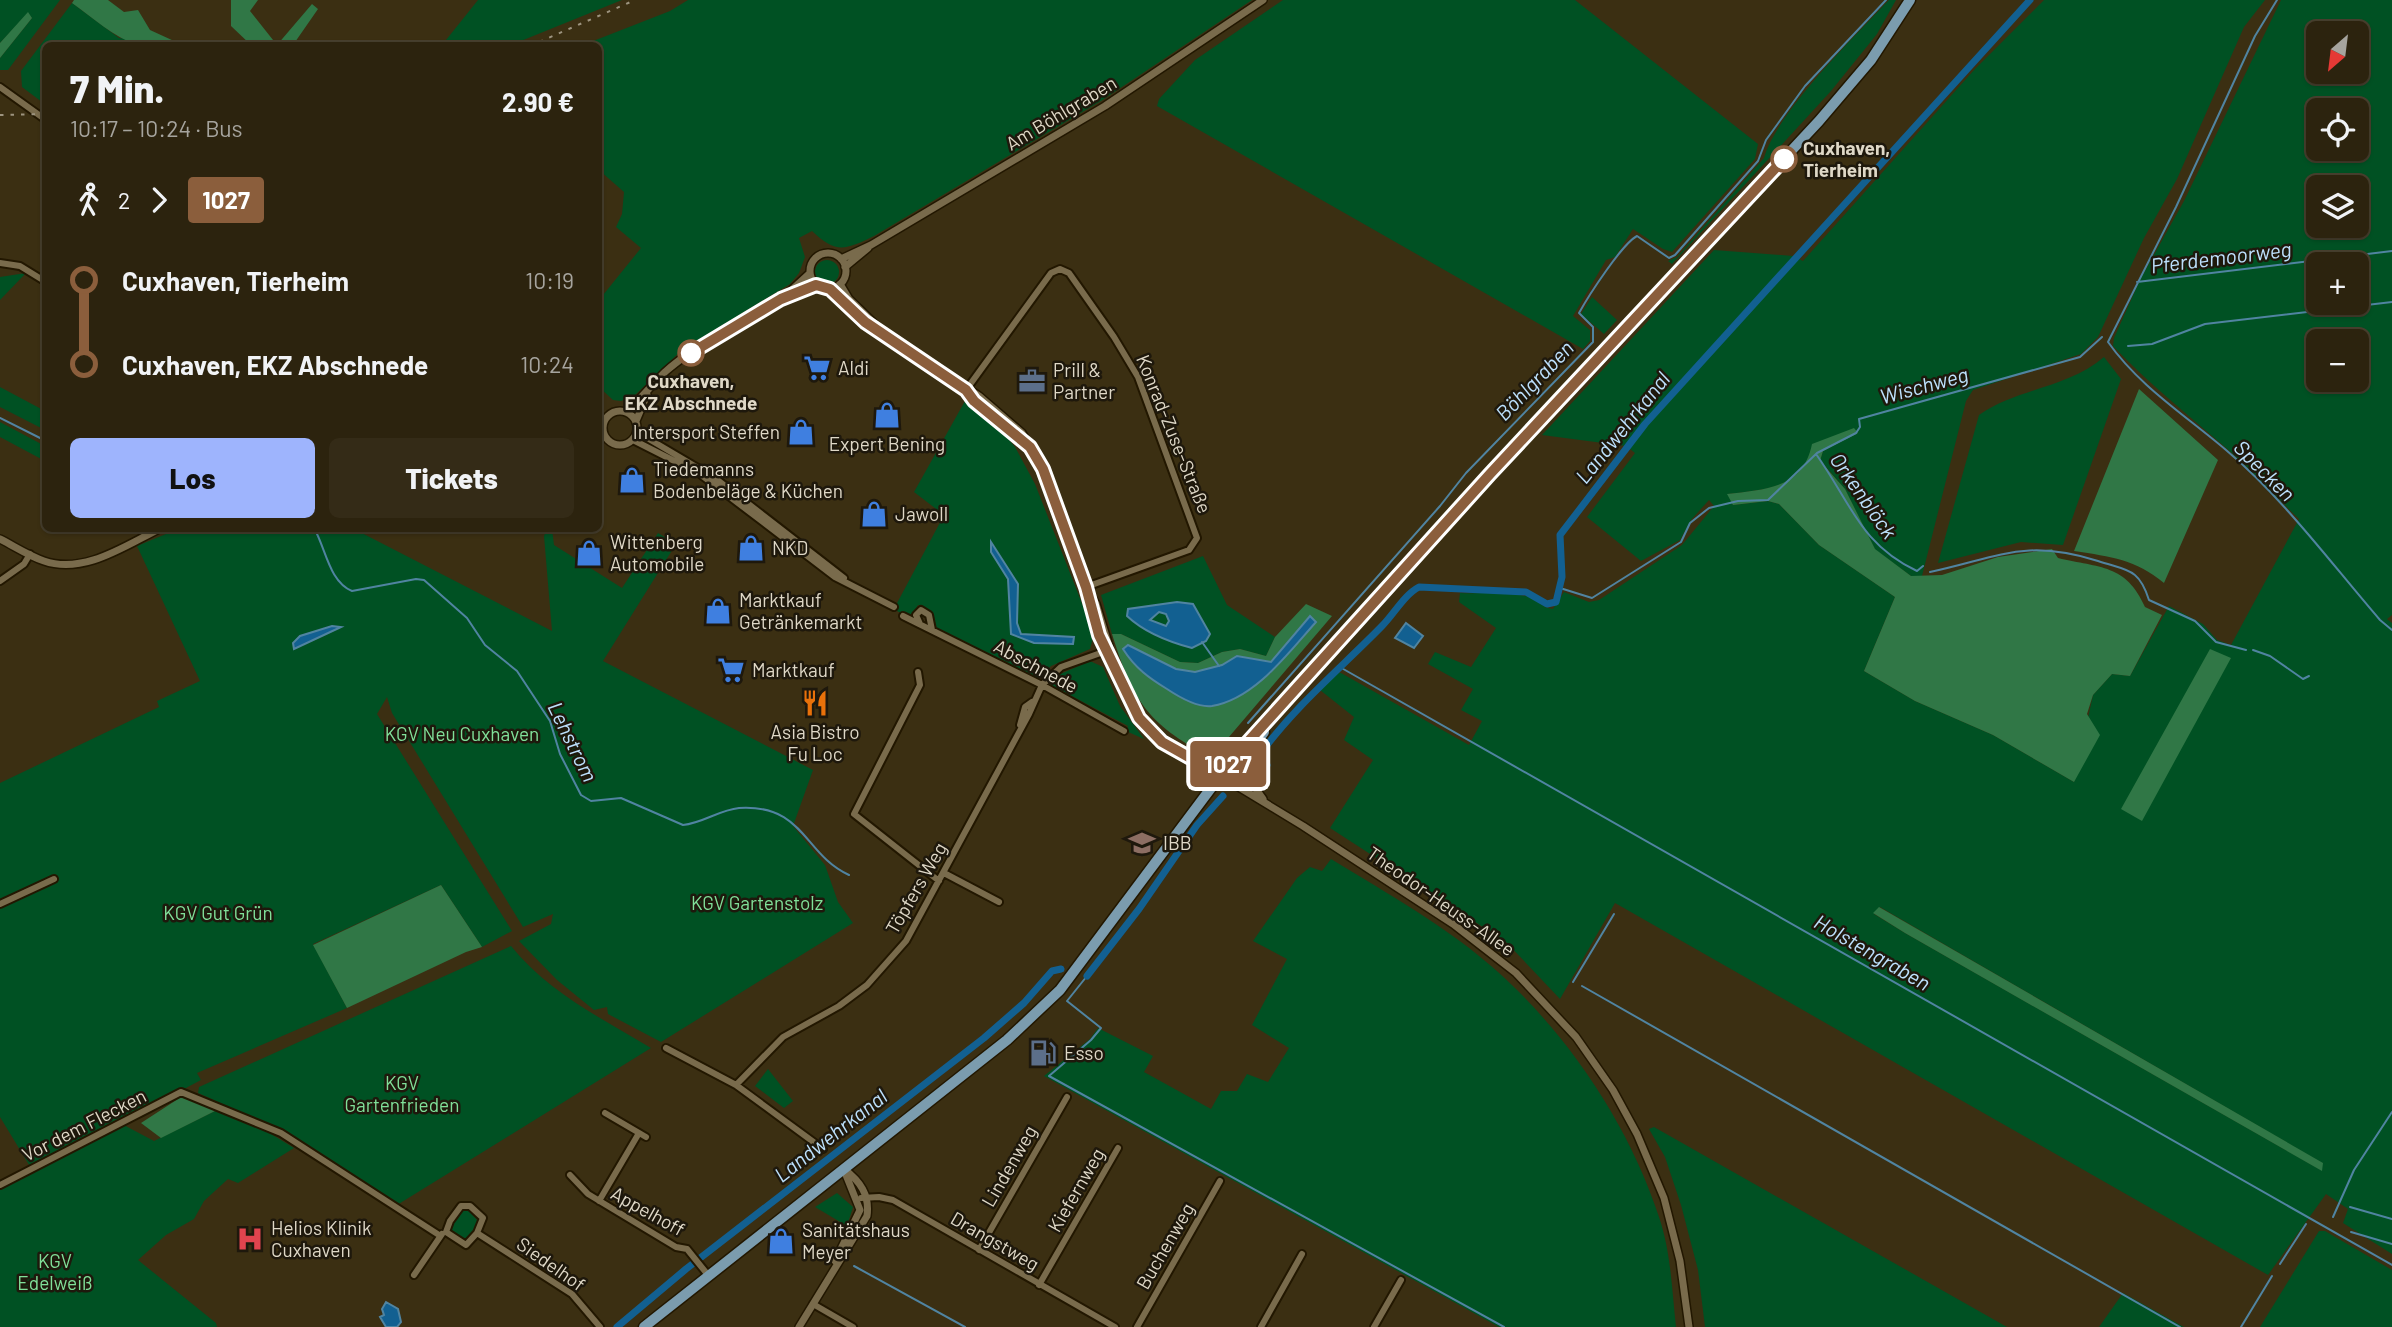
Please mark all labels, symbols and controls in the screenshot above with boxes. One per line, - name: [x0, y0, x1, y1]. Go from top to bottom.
- north arrow: [2306, 21, 2370, 84]
- map controls: [2306, 21, 2369, 392]
- text: 7 Min.: [70, 65, 164, 111]
- street label: Am Böhlgraben: [1001, 70, 1120, 155]
- text: 2.90 €: [502, 86, 574, 117]
- button: locate: [2306, 98, 2369, 161]
- text: 10:17 – 10:24 · Bus: [70, 114, 243, 142]
- place label: Cuxhaven, Tierheim: [1803, 136, 1890, 181]
- marker: Cuxhaven, Tierheim: [1771, 146, 1797, 172]
- button: layers: [2306, 175, 2369, 238]
- icon: walk: [70, 181, 108, 219]
- icon: forward: [140, 181, 178, 219]
- text: 1027: [202, 185, 250, 214]
- text: 2: [118, 186, 130, 214]
- water label: Pferdemoorweg: [2149, 235, 2293, 278]
- button: +: [2306, 252, 2369, 315]
- text: Cuxhaven, Tierheim: [122, 265, 349, 296]
- text: 10:19: [525, 266, 574, 294]
- button: −: [2306, 329, 2369, 392]
- water label: Böhlgraben: [1490, 335, 1578, 425]
- marker: Cuxhaven, EKZ Abschnede: [678, 340, 704, 366]
- text: Cuxhaven, EKZ Abschnede: [122, 349, 428, 380]
- text: 10:24: [520, 350, 574, 378]
- street label: Konrad-Zuse-Straße: [1132, 351, 1217, 516]
- supermarket icon: Aldi: [802, 353, 832, 383]
- place label: Aldi: [838, 356, 869, 379]
- place label: Prill & Partner: [1053, 358, 1115, 403]
- water label: Wischweg: [1877, 361, 1971, 408]
- office icon: Prill & Partner: [1017, 366, 1047, 396]
- water label: Landwehrkanal: [1569, 366, 1675, 488]
- place label: Cuxhaven, EKZ Abschnede: [625, 369, 757, 414]
- shop icon: Expert Bening: [872, 400, 902, 430]
- shop icon: Intersport Steffen: [786, 417, 816, 447]
- place label: Intersport Steffen: [633, 420, 780, 443]
- place label: Expert Bening: [829, 432, 945, 455]
- water label: Specken: [2229, 434, 2301, 506]
- button: Los: [70, 438, 315, 518]
- button: Tickets: [329, 438, 574, 518]
- water label: Orkenblöck: [1826, 447, 1903, 544]
- place label: Tiedemanns Bodenbeläge & Küchen: [653, 457, 843, 502]
- shop icon: Tiedemanns Bodenbeläge & Küchen: [617, 465, 647, 495]
- shop icon: Jawoll: [859, 499, 889, 529]
- place label: Jawoll: [895, 502, 948, 525]
- place label: Wittenberg Automobile: [610, 530, 704, 575]
- shop icon: NKD: [736, 533, 766, 563]
- place label: NKD: [772, 536, 808, 559]
- shop icon: Wittenberg Automobile: [574, 538, 604, 568]
- place label: Marktkauf Getränkemarkt: [739, 588, 862, 633]
- shop icon: Marktkauf Getränkemarkt: [703, 596, 733, 626]
- street label: Abschnede: [990, 634, 1082, 697]
- supermarket icon: Marktkauf: [716, 655, 746, 685]
- place label: Marktkauf: [752, 658, 835, 681]
- restaurant icon: Asia Bistro Fu Loc: [800, 688, 830, 718]
- water label: Lehstrom: [543, 697, 603, 785]
- place label: Asia Bistro Fu Loc: [771, 720, 860, 765]
- park label: KGV Neu Cuxhaven: [385, 722, 539, 745]
- line badge: 1027: [1179, 741, 1277, 787]
- text: 1027: [1204, 749, 1252, 778]
- school or university icon: IBB: [1127, 828, 1157, 858]
- place label: IBB: [1163, 831, 1192, 854]
- street label: Töpfers Weg: [880, 838, 951, 938]
- street label: Theodor-Heuss-Allee: [1363, 841, 1520, 960]
- park label: KGV Gartenstolz: [691, 891, 823, 914]
- park label: KGV Gut Grün: [163, 901, 273, 924]
- water label: Holstengraben: [1810, 908, 1935, 995]
- fuel station icon: Esso: [1028, 1038, 1058, 1068]
- place label: Esso: [1064, 1041, 1104, 1064]
- park label: KGV Gartenfrieden: [345, 1071, 459, 1116]
- street label: Vor dem Flecken: [18, 1083, 150, 1166]
- water label: Landwehrkanal: [769, 1083, 892, 1187]
- street label: Lindenweg: [976, 1121, 1041, 1210]
- street label: Kiefernweg: [1042, 1144, 1109, 1236]
- street label: Appelhoff: [607, 1181, 689, 1240]
- street label: Buchenweg: [1131, 1199, 1198, 1293]
- street label: Drangstweg: [947, 1206, 1044, 1275]
- place label: Helios Klinik Cuxhaven: [271, 1216, 372, 1261]
- place label: Sanitätshaus Meyer: [802, 1218, 910, 1263]
- hospital icon: Helios Klinik Cuxhaven: [235, 1224, 265, 1254]
- shop icon: Sanitätshaus Meyer: [766, 1226, 796, 1256]
- street label: Siedelhof: [513, 1232, 590, 1295]
- park label: KGV Edelweiß: [17, 1249, 93, 1294]

